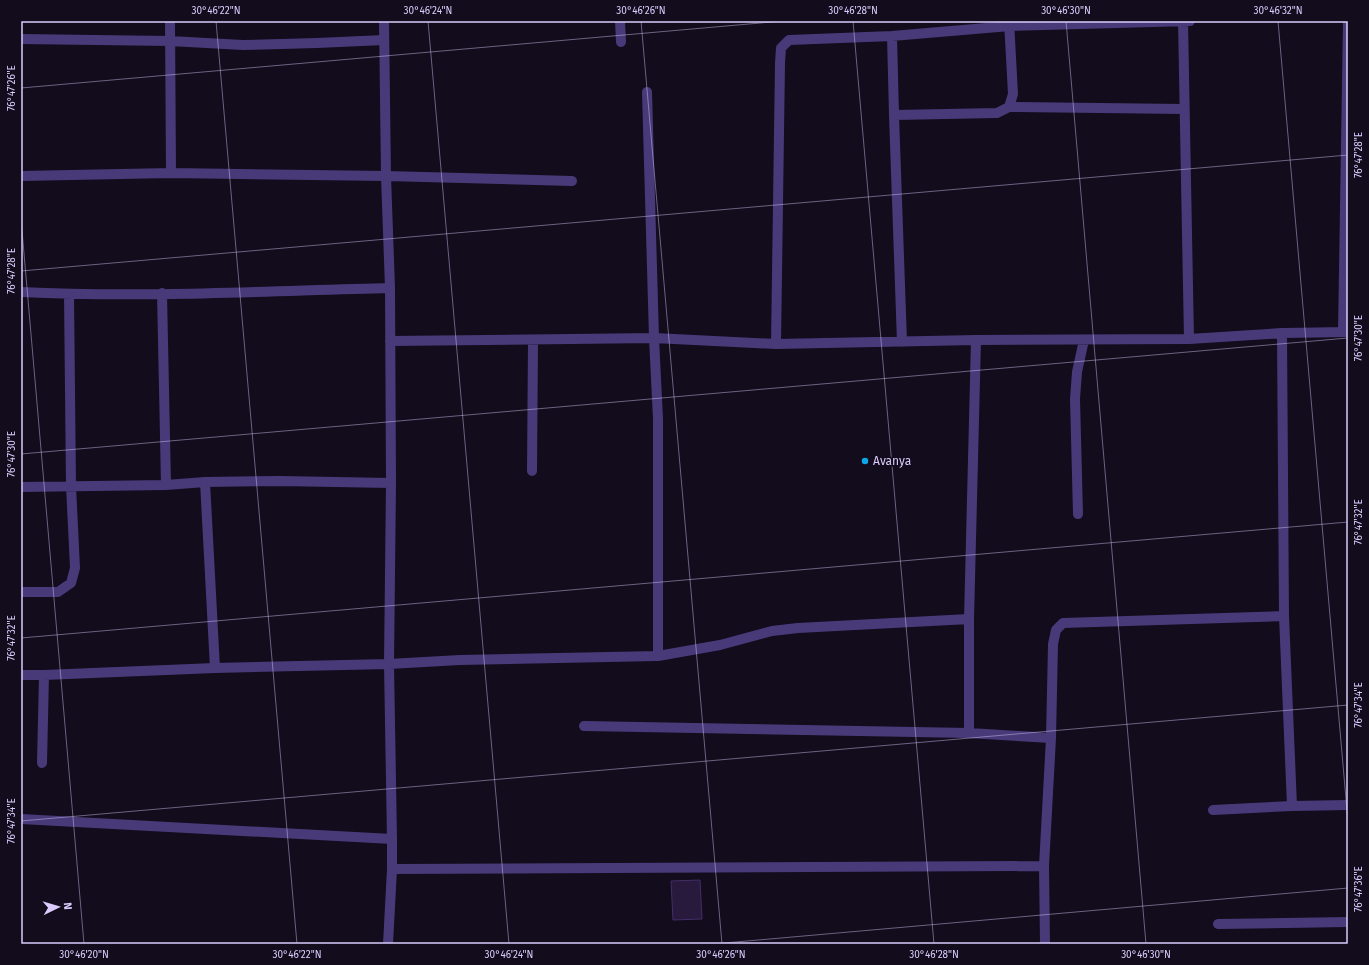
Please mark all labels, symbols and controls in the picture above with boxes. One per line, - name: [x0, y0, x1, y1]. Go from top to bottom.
- text: 30°46'22"N: [191, 5, 241, 17]
- text: 30°46'24"N: [404, 5, 452, 17]
- text: 30°46'26"N: [616, 5, 666, 17]
- text: 30°46'28"N: [828, 5, 878, 17]
- text: 30°46'30"N: [1041, 5, 1091, 17]
- text: 30°46'32"N: [1253, 5, 1303, 17]
- text: 76°47'26"E: [6, 65, 18, 111]
- text: 76°47'28"E: [1353, 132, 1365, 178]
- text: 76°47'28"E: [6, 248, 18, 294]
- text: 76°47'30"E: [1353, 315, 1365, 361]
- text: 76°47'30"E: [6, 431, 18, 477]
- place label: Avanya: [873, 454, 911, 468]
- marker: Avanya: [860, 456, 870, 466]
- text: 76°47'32"E: [1353, 499, 1365, 545]
- text: 76°47'32"E: [6, 615, 18, 661]
- text: 76°47'34"E: [1353, 682, 1365, 728]
- text: 76°47'34"E: [6, 798, 18, 844]
- text: 76°47'36"E: [1353, 866, 1365, 912]
- north arrow: [38, 887, 78, 927]
- text: N: [61, 902, 74, 910]
- text: 30°46'20"N: [59, 949, 109, 961]
- text: 30°46'22"N: [272, 949, 322, 961]
- text: 30°46'24"N: [485, 949, 533, 961]
- text: 30°46'26"N: [696, 949, 746, 961]
- text: 30°46'28"N: [909, 949, 959, 961]
- text: 30°46'30"N: [1121, 949, 1171, 961]

